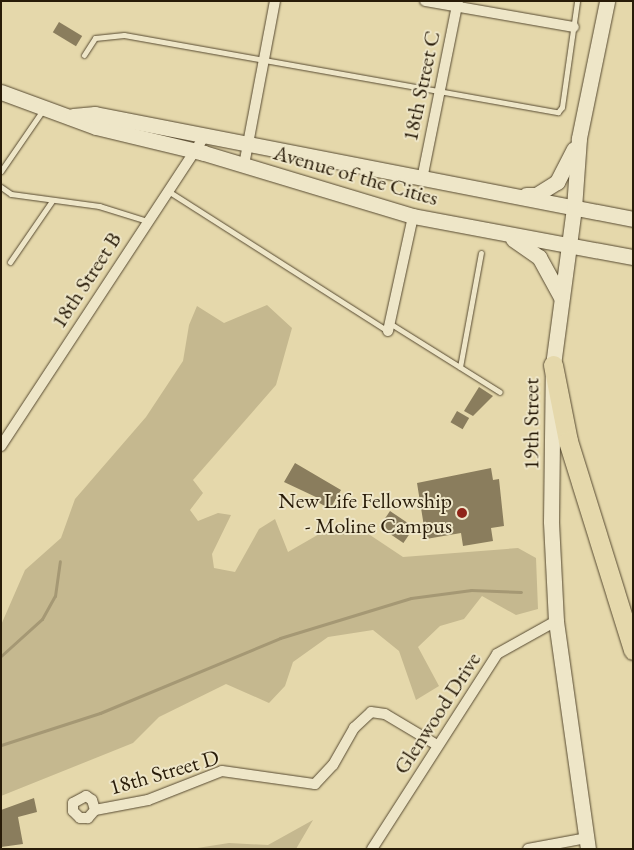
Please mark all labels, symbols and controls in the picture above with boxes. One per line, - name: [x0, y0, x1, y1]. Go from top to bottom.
- street label: 18th Street C: [396, 28, 446, 144]
- street label: Avenue of the Cities: [271, 139, 441, 211]
- street label: 18th Street B: [45, 227, 127, 333]
- street label: 19th Street: [518, 378, 544, 470]
- place label: New Life Fellowship - Moline Campus: [278, 487, 452, 538]
- marker: New Life Fellowship - Moline Campus: [456, 507, 468, 519]
- street label: Glenwood Drive: [388, 647, 486, 779]
- street label: 18th Street D: [106, 744, 222, 800]

